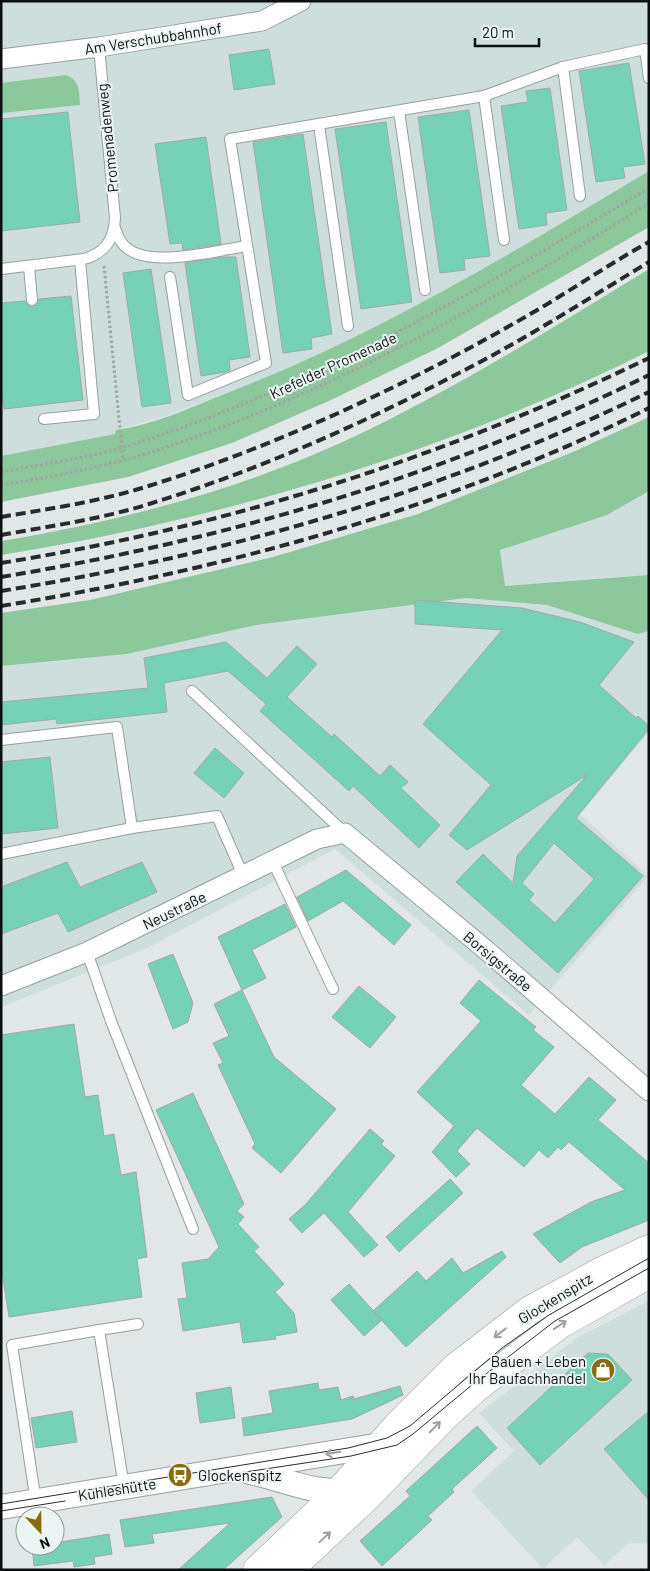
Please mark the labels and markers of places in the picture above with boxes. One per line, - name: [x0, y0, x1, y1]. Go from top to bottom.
- place label: Bauen + Leben Ihr Baufachhandel: [469, 1352, 586, 1387]
- shop icon: Bauen + Leben Ihr Baufachhandel: [590, 1357, 616, 1383]
- bus stop icon: Glockenspitz: [167, 1462, 193, 1488]
- place label: Glockenspitz: [198, 1466, 282, 1484]

